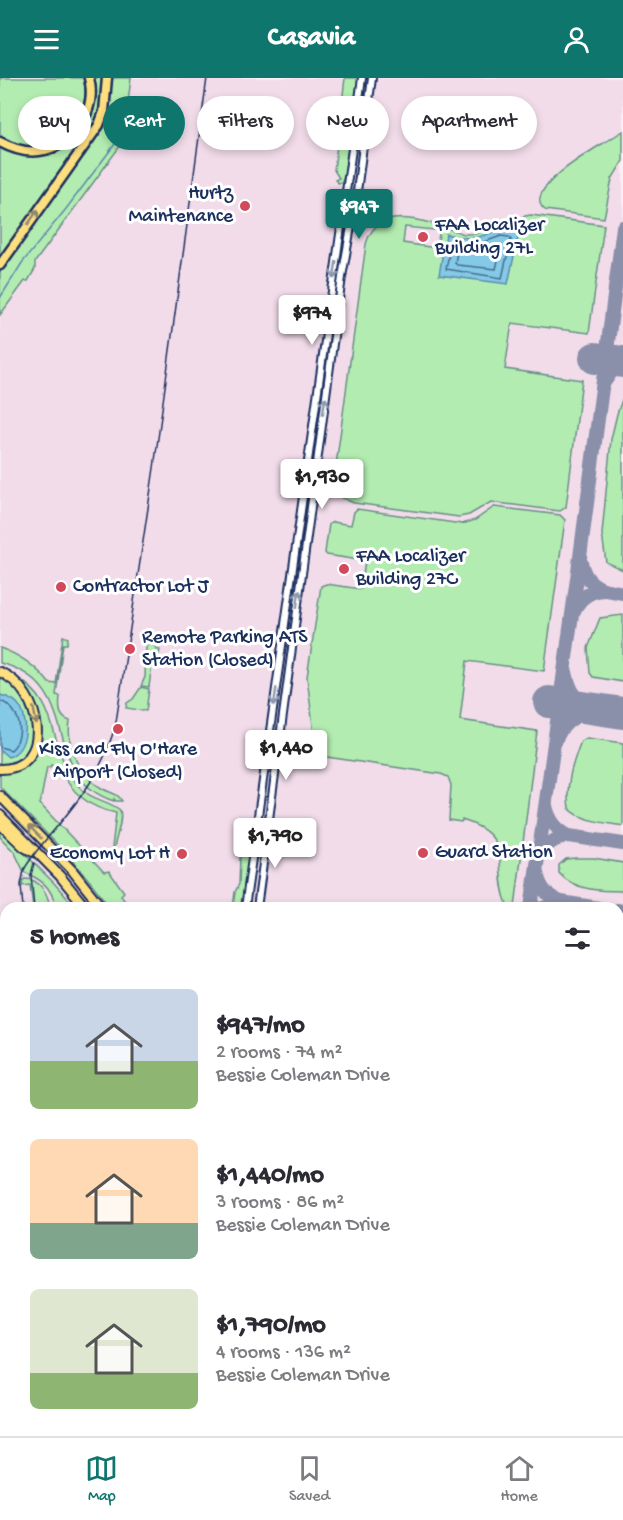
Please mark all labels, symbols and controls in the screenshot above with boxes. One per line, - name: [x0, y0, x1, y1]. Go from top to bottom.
- icon: menu: [30, 23, 63, 56]
- text: Casavia: [268, 23, 355, 55]
- icon: person: [560, 23, 593, 56]
- chip: Buy: [18, 96, 91, 150]
- chip: Rent: [103, 96, 185, 150]
- chip: Filters: [197, 96, 294, 150]
- chip: New: [306, 96, 389, 150]
- chip: Apartment: [401, 96, 537, 150]
- place label: Hurtz Maintenance: [128, 183, 234, 229]
- pin: $947: [323, 189, 395, 240]
- text: $947: [340, 197, 378, 220]
- marker: Hurtz Maintenance: [238, 199, 252, 213]
- one-way arrow: [27, 209, 39, 225]
- place label: FAA Localizer Building 27L: [434, 215, 546, 261]
- marker: FAA Localizer Building 27L: [416, 230, 430, 244]
- one-way arrow: [329, 259, 340, 279]
- pin: $974: [276, 295, 348, 346]
- text: $974: [293, 303, 331, 326]
- one-way arrow: [319, 396, 330, 416]
- pin: $1,930: [273, 459, 371, 510]
- text: $1,930: [294, 467, 350, 490]
- place label: FAA Localizer Building 27C: [355, 546, 467, 592]
- marker: FAA Localizer Building 27C: [337, 562, 351, 576]
- place label: Contractor Lot J: [73, 576, 210, 599]
- marker: Contractor Lot J: [54, 580, 68, 594]
- one-way arrow: [292, 589, 303, 609]
- place label: Remote Parking ATS Station (Closed): [142, 627, 308, 673]
- marker: Remote Parking ATS Station (Closed): [123, 642, 137, 656]
- one-way arrow: [269, 687, 280, 707]
- one-way arrow: [30, 706, 41, 725]
- marker: Kiss and Fly O'Hare Airport (Closed): [111, 722, 125, 736]
- pin: $1,440: [237, 730, 335, 781]
- text: $1,440: [259, 738, 313, 761]
- place label: Kiss and Fly O'Hare Airport (Closed): [39, 739, 198, 785]
- pin: $1,790: [226, 818, 324, 869]
- one-way arrow: [28, 825, 43, 840]
- text: $1,790: [247, 826, 303, 849]
- place label: Guard Station: [435, 842, 553, 865]
- place label: Economy Lot H: [50, 843, 171, 866]
- marker: Guard Station: [416, 846, 430, 860]
- marker: Economy Lot H: [175, 847, 189, 861]
- icon: filters: [561, 922, 594, 955]
- text: 5 homes: [30, 923, 119, 954]
- text: $947/mo: [216, 1011, 305, 1042]
- icon: home: [78, 1013, 150, 1085]
- text: 2 rooms · 74 m²: [216, 1042, 342, 1065]
- text: Bessie Coleman Drive: [216, 1065, 390, 1088]
- text: $1,440/mo: [216, 1161, 324, 1192]
- icon: home: [78, 1163, 150, 1235]
- text: 3 rooms · 86 m²: [216, 1192, 344, 1215]
- text: Bessie Coleman Drive: [216, 1215, 390, 1238]
- text: $1,790/mo: [216, 1311, 326, 1342]
- icon: home: [78, 1313, 150, 1385]
- text: 4 rooms · 136 m²: [216, 1342, 351, 1365]
- text: Bessie Coleman Drive: [216, 1365, 390, 1388]
- tab: Map: [85, 1452, 118, 1507]
- tab: Saved: [289, 1452, 330, 1507]
- tab: Home: [501, 1452, 538, 1507]

